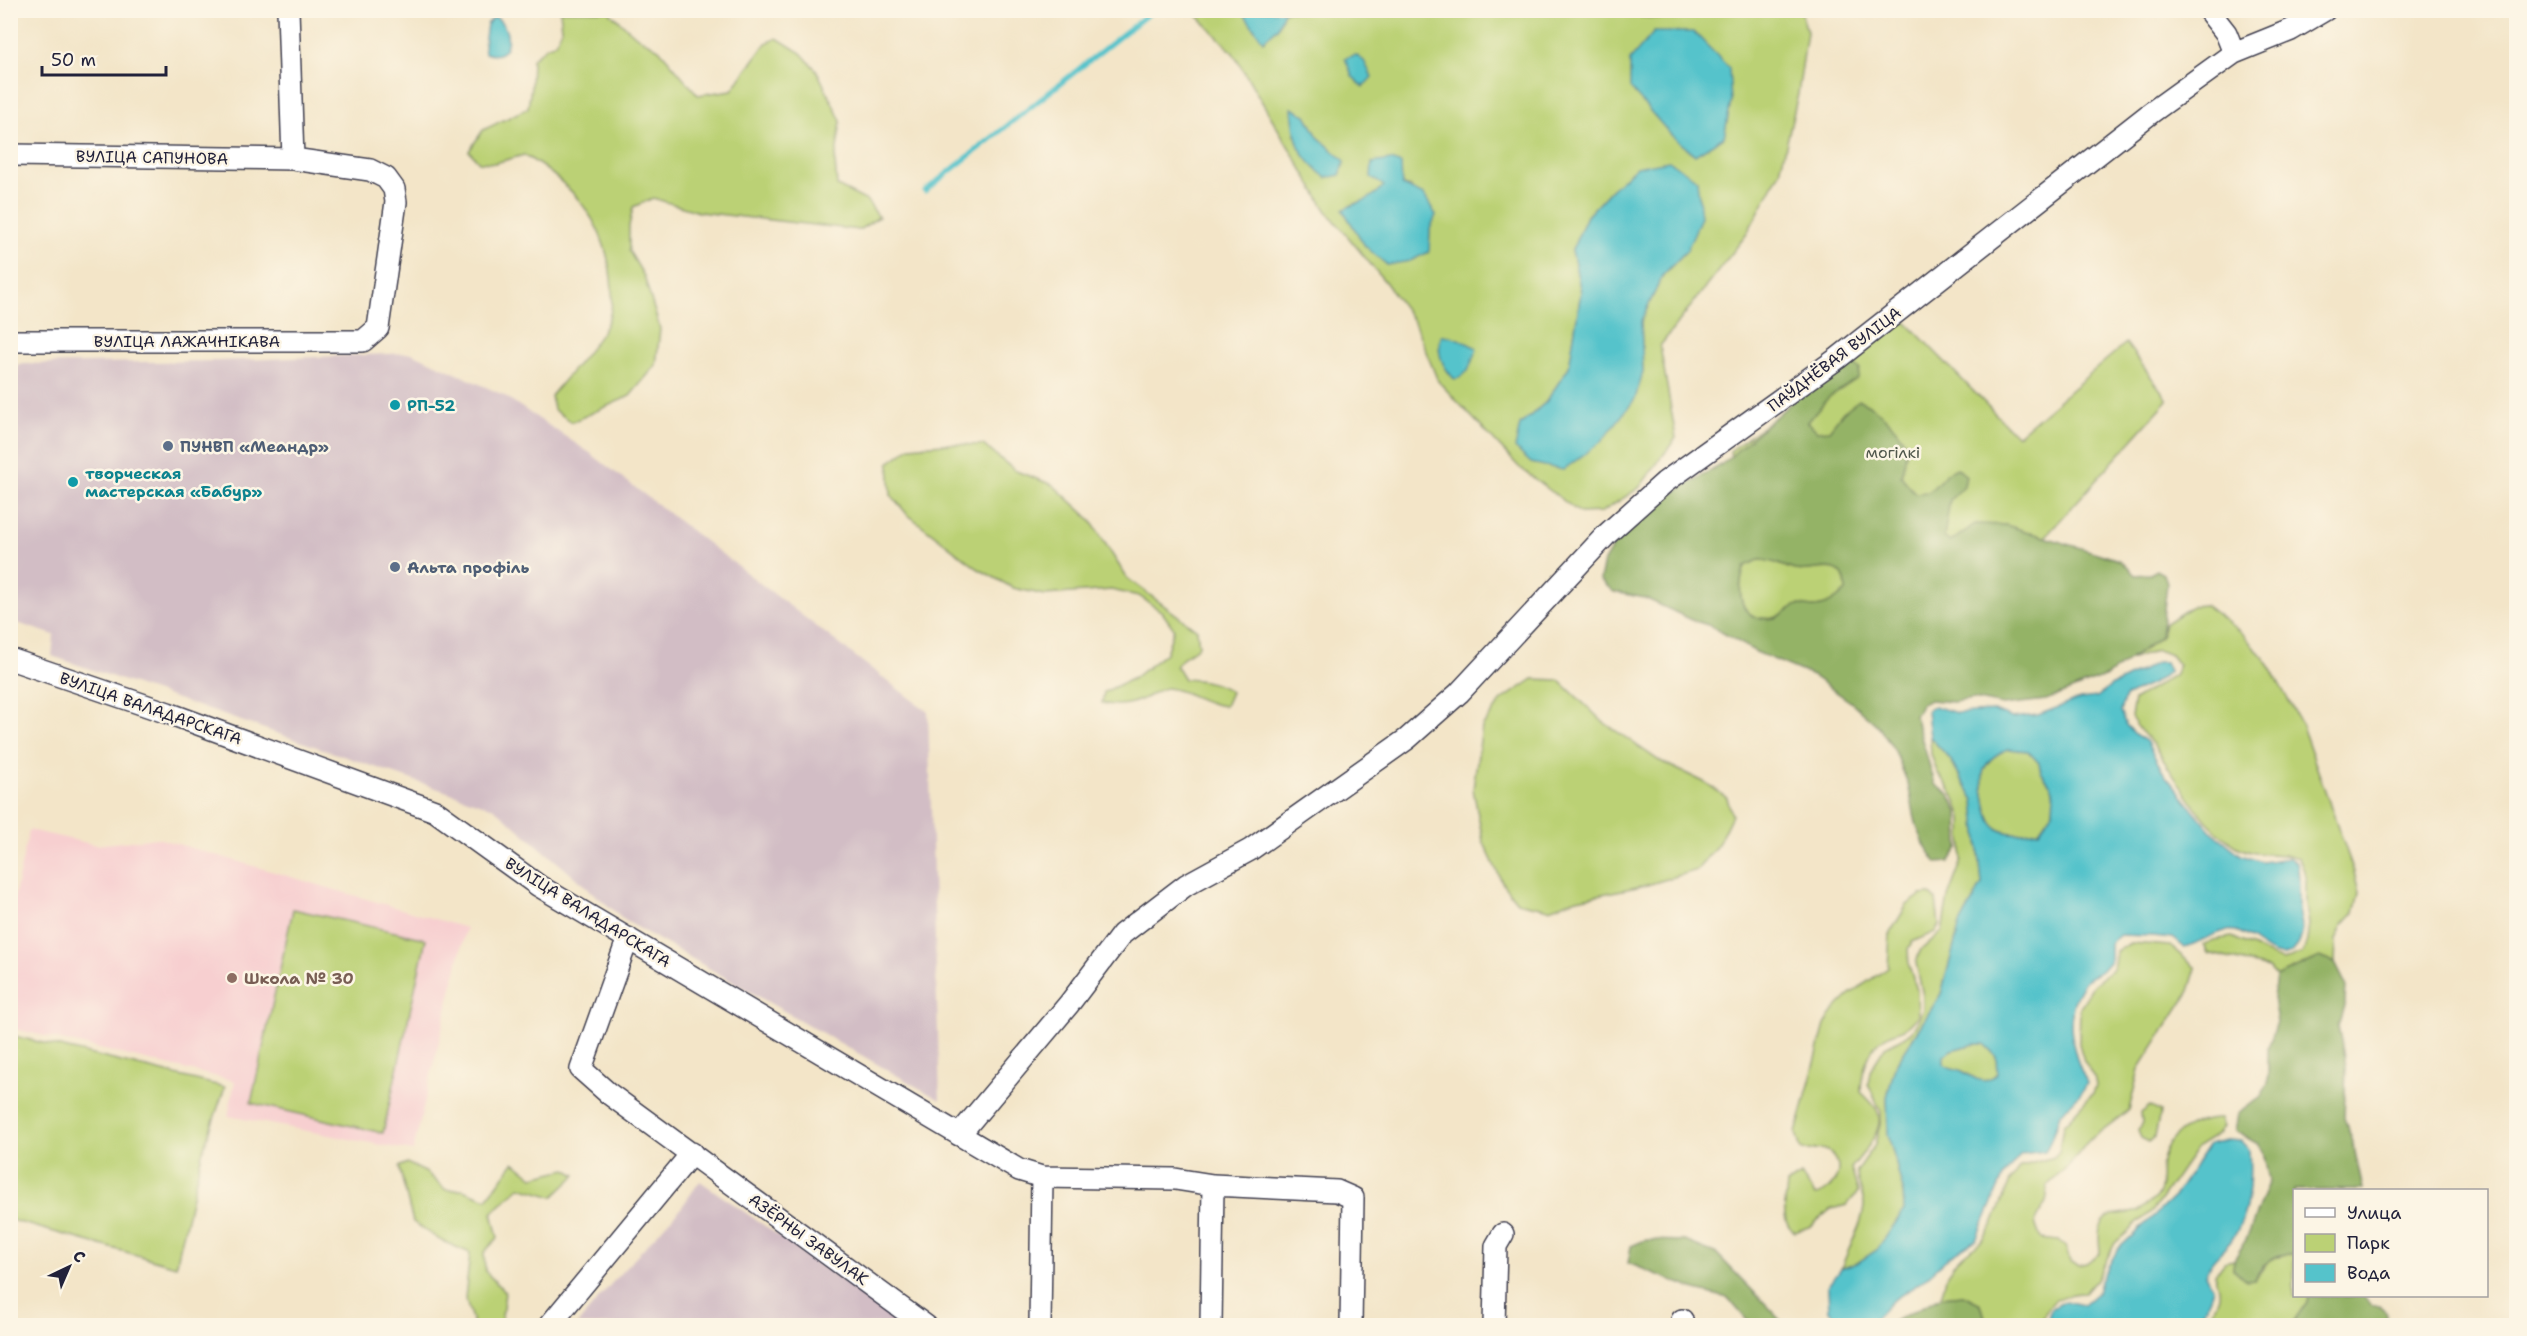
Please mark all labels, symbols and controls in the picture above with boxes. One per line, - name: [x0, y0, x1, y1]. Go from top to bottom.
- scale bar: [42, 39, 166, 77]
- text: 50 m: [51, 48, 96, 72]
- street label: ВУЛІЦА САПУНОВА: [76, 146, 228, 169]
- street label: ПАЎДНЁВАЯ ВУЛІЦА: [1763, 302, 1905, 416]
- street label: ВУЛІЦА ЛАЖАЧНІКАВА: [94, 331, 280, 352]
- place label: РП-52: [407, 395, 455, 416]
- marker: РП-52: [388, 398, 402, 412]
- place label: ПУНВП «Меандр»: [180, 436, 329, 457]
- marker: ПУНВП «Меандр»: [161, 439, 175, 453]
- park label: могілкі: [1866, 442, 1920, 463]
- place label: творческая мастерская «Бабур»: [85, 463, 262, 502]
- marker: творческая мастерская «Бабур»: [66, 475, 80, 489]
- place label: Альта профіль: [407, 557, 530, 578]
- marker: Альта профіль: [388, 560, 402, 574]
- street label: ВУЛІЦА ВАЛАДАРСКАГА: [57, 667, 245, 750]
- street label: ВУЛІЦА ВАЛАДАРСКАГА: [501, 853, 674, 972]
- place label: Школа № 30: [244, 968, 354, 989]
- marker: Школа № 30: [225, 971, 239, 985]
- street label: АЗЁРНЫ ЗАВУЛАК: [745, 1189, 873, 1290]
- legend: [2293, 1189, 2488, 1297]
- text: Улица: [2347, 1201, 2401, 1225]
- text: Парк: [2347, 1231, 2390, 1255]
- north arrow: [39, 1237, 99, 1297]
- text: С: [68, 1246, 90, 1268]
- text: Вода: [2347, 1261, 2390, 1285]

